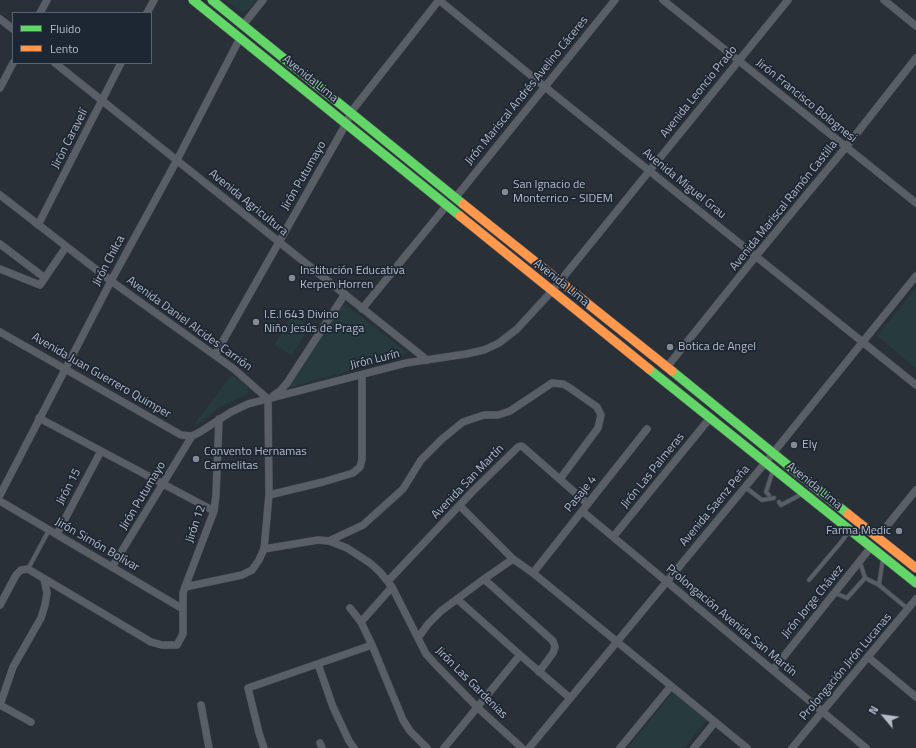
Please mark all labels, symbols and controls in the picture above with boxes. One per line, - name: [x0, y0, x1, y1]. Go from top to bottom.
- legend: [12, 12, 152, 64]
- street label: Jirón Mariscal Andrés Avelino Cáceres: [462, 13, 592, 169]
- text: Fluido: [50, 19, 81, 38]
- text: Lento: [50, 39, 79, 58]
- street label: Avenida Leoncio Prado: [658, 43, 740, 141]
- street label: Avenida Lima: [279, 52, 341, 106]
- street label: Jirón Francisco Bolognesi: [753, 56, 859, 146]
- street label: Jirón Caravelí: [49, 107, 91, 171]
- street label: Avenida Mariscal Ramón Castilla: [727, 138, 841, 274]
- street label: Jirón Putumayo: [278, 139, 330, 213]
- street label: Avenida Miguel Grau: [639, 146, 729, 222]
- street label: Avenida Agricultura: [205, 167, 291, 239]
- place label: San Ignacio de Monterrico - SIDEM: [513, 178, 613, 206]
- marker: San Ignacio de Monterrico - SIDEM: [500, 187, 510, 197]
- street label: Jirón Chilca: [90, 233, 128, 289]
- street label: Avenida Lima: [530, 256, 592, 310]
- place label: Institución Educativa Kerpen Horren: [300, 264, 405, 292]
- marker: Institución Educativa Kerpen Horren: [287, 273, 297, 283]
- street label: Avenida Daniel Alcides Carrión: [123, 274, 255, 374]
- place label: I.E.I 643 Divino Niño Jesús de Praga: [264, 308, 364, 336]
- marker: I.E.I 643 Divino Niño Jesús de Praga: [251, 317, 261, 327]
- street label: Avenida Juan Guerrero Quimper: [29, 330, 173, 422]
- place label: Botica de Angel: [678, 340, 756, 354]
- marker: Botica de Angel: [665, 342, 675, 352]
- street label: Jirón Lurín: [349, 347, 401, 373]
- street label: Jirón Las Palmeras: [618, 430, 688, 512]
- place label: Ely: [802, 438, 817, 452]
- marker: Ely: [789, 440, 799, 450]
- street label: Avenida San Martín: [429, 442, 507, 522]
- place label: Convento Hernamas Carmelitas: [204, 445, 307, 473]
- marker: Convento Hernamas Carmelitas: [191, 454, 201, 464]
- street label: Jirón Putumayo: [117, 459, 169, 533]
- street label: Avenida Lima: [783, 459, 845, 513]
- street label: Avenida Saenz Peña: [677, 463, 753, 549]
- street label: Jirón 15: [53, 466, 85, 508]
- street label: Pasaje 4: [562, 473, 600, 515]
- street label: Jirón 12: [183, 503, 209, 545]
- street label: Jirón Simón Bolívar: [52, 515, 142, 575]
- place label: Farma Medic: [826, 524, 891, 538]
- marker: Farma Medic: [894, 526, 904, 536]
- street label: Prolongación Avenida San Martín: [663, 562, 799, 680]
- street label: Jirón Jorge Chávez: [779, 562, 847, 642]
- street label: Prolongación Jirón Lucanas: [797, 611, 895, 723]
- street label: Jirón Las Gardenias: [432, 644, 510, 722]
- north arrow: [864, 696, 904, 736]
- text: N: [865, 703, 882, 717]

